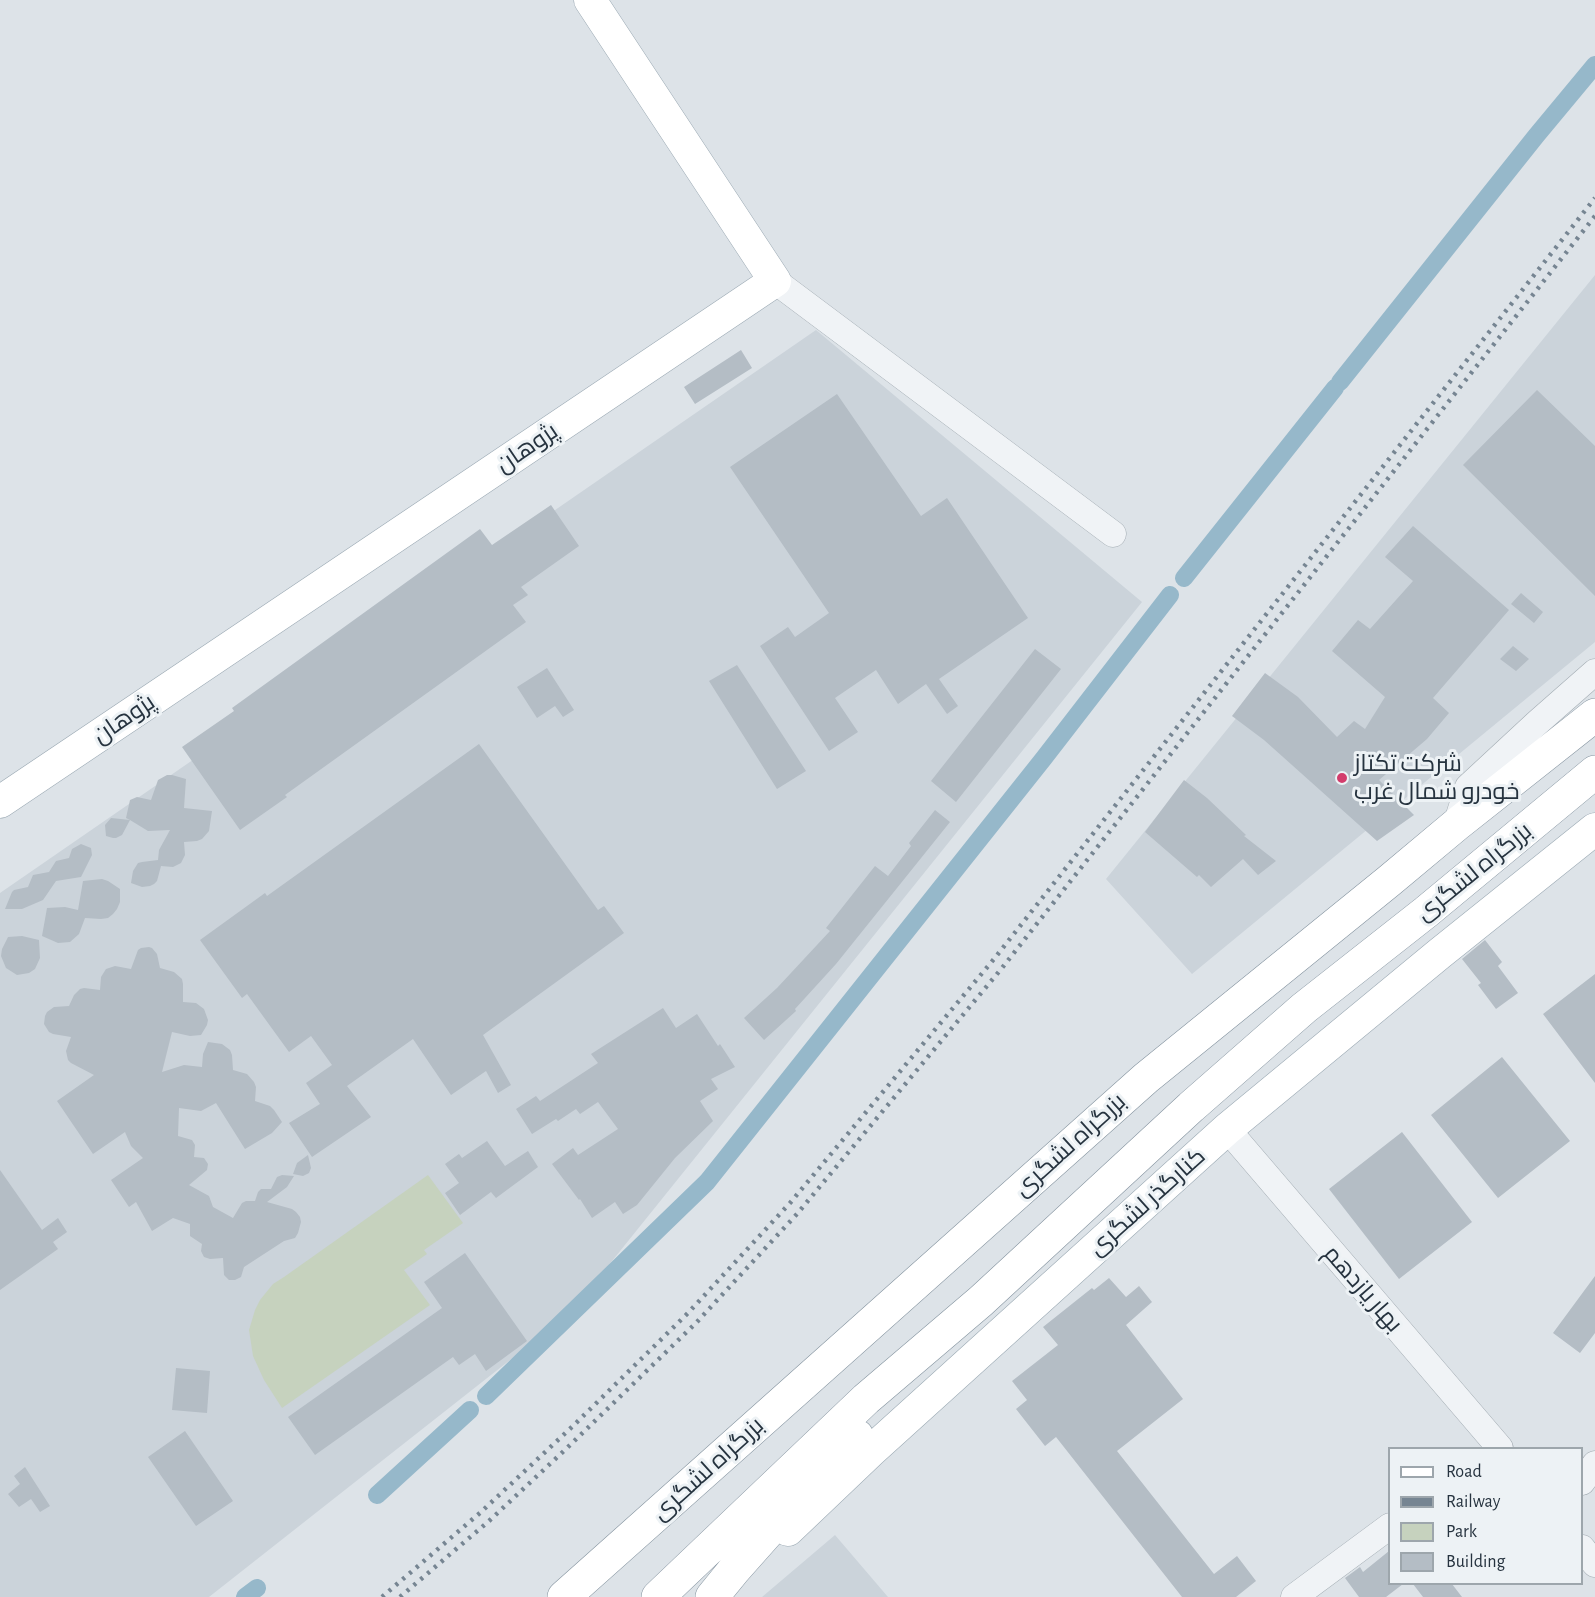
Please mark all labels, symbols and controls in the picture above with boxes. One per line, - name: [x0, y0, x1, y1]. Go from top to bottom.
- street label: پژوهان: [490, 417, 564, 479]
- street label: پژوهان: [87, 688, 161, 750]
- place label: شرکت تکتاز خودرو شمال غرب: [1354, 750, 1520, 806]
- marker: شرکت تکتاز خودرو شمال غرب: [1335, 771, 1349, 785]
- street label: بزرگراه لشگری: [1410, 817, 1538, 927]
- street label: بزرگراه لشگری: [1008, 1087, 1132, 1203]
- street label: کنارگذر لشگری: [1082, 1142, 1212, 1262]
- street label: بهار یازدهم: [1317, 1240, 1409, 1338]
- street label: بزرگراه لشگری: [646, 1411, 770, 1527]
- legend: [1388, 1447, 1583, 1585]
- text: Road: [1446, 1463, 1482, 1481]
- text: Railway: [1446, 1493, 1500, 1511]
- text: Park: [1446, 1523, 1477, 1541]
- text: Building: [1446, 1553, 1505, 1571]

